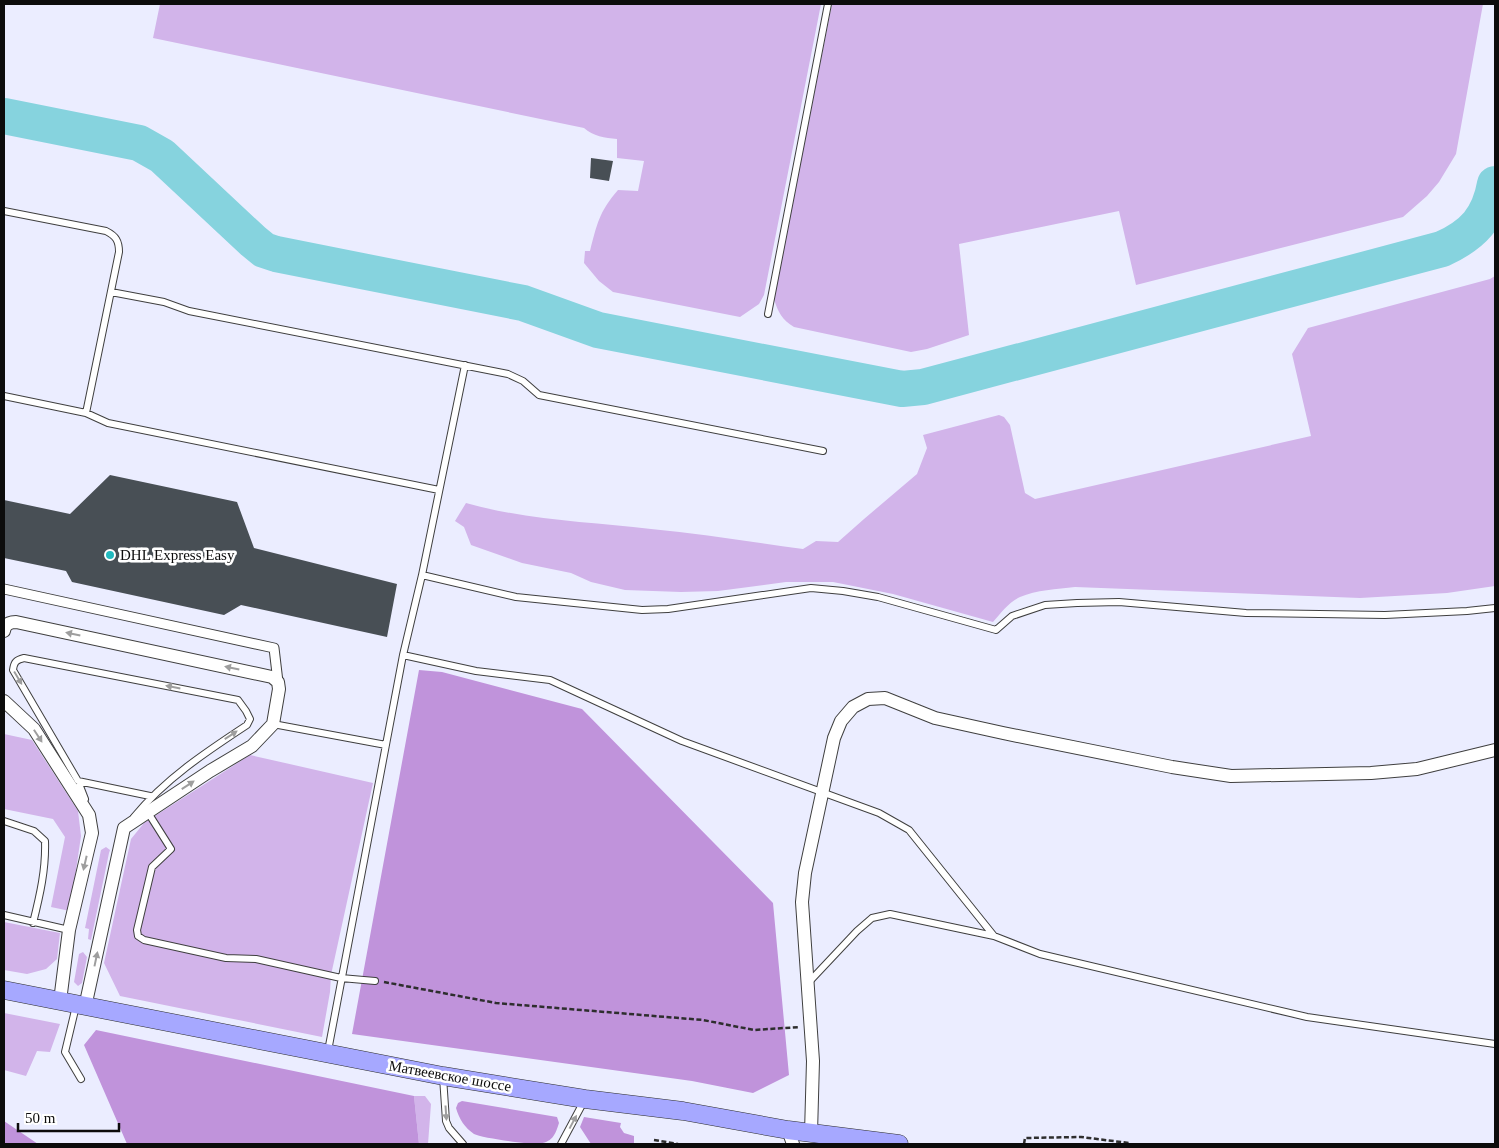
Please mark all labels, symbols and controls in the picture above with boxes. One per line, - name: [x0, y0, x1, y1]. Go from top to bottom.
- place label: DHL Express Easy: [120, 547, 235, 563]
- marker: DHL Express Easy: [104, 549, 116, 561]
- one-way arrow: [65, 630, 80, 638]
- one-way arrow: [223, 664, 239, 672]
- one-way arrow: [13, 672, 22, 685]
- one-way arrow: [164, 683, 180, 691]
- one-way arrow: [33, 729, 43, 743]
- one-way arrow: [225, 731, 238, 740]
- one-way arrow: [181, 780, 194, 790]
- one-way arrow: [81, 855, 89, 870]
- one-way arrow: [92, 951, 100, 967]
- street label: Матвеевское шоссе: [387, 1057, 513, 1095]
- scale bar: [18, 1100, 119, 1132]
- one-way arrow: [442, 1106, 450, 1122]
- text: 50 m: [25, 1110, 56, 1126]
- one-way arrow: [569, 1114, 577, 1129]

